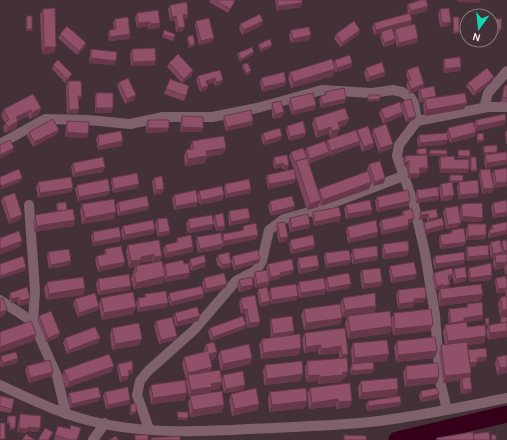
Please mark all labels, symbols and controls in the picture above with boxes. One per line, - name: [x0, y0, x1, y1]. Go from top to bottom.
- north arrow: [459, 8, 499, 48]
- text: N: [471, 30, 482, 44]

